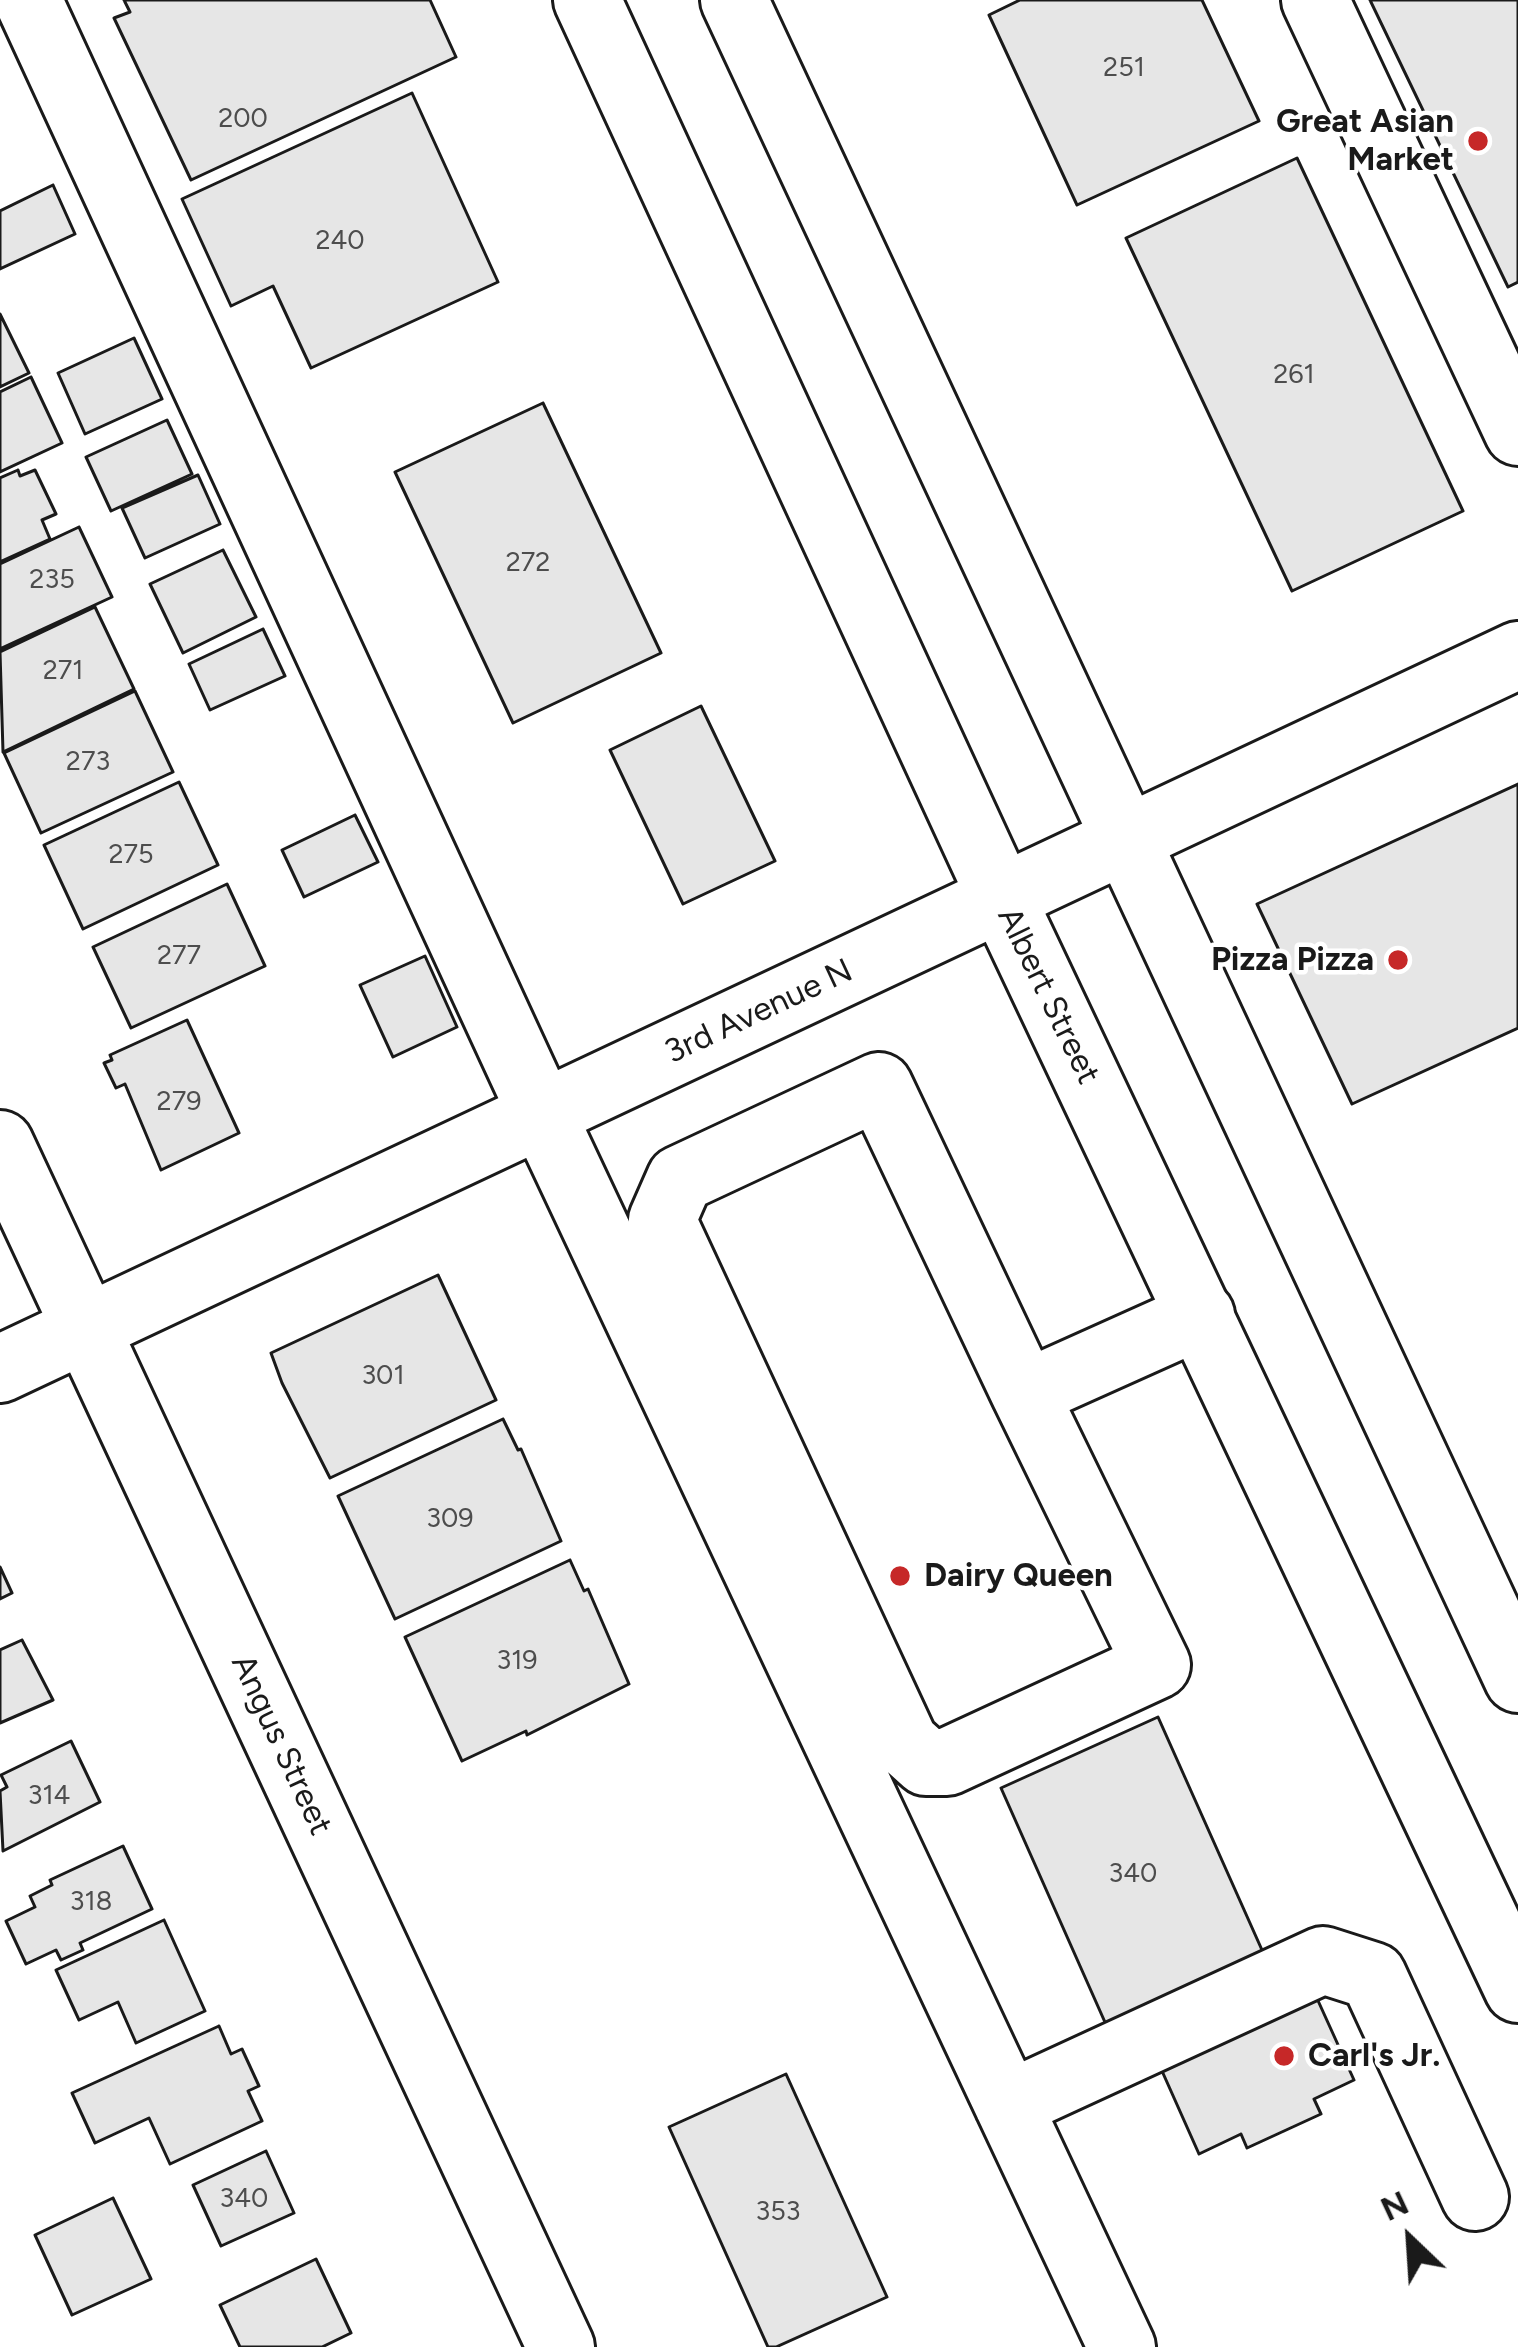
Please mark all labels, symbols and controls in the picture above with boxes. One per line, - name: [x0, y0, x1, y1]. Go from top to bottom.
- house number: 251: [1103, 52, 1145, 84]
- place label: Great Asian Market: [1276, 102, 1454, 180]
- house number: 200: [218, 103, 268, 135]
- marker: Great Asian Market: [1465, 128, 1491, 154]
- house number: 240: [315, 225, 365, 257]
- house number: 261: [1273, 359, 1315, 391]
- house number: 272: [506, 547, 550, 579]
- house number: 235: [29, 564, 75, 596]
- house number: 271: [43, 655, 83, 687]
- house number: 273: [66, 746, 110, 778]
- house number: 275: [108, 839, 154, 871]
- street label: Albert Street: [988, 901, 1108, 1091]
- house number: 277: [157, 940, 201, 972]
- place label: Pizza Pizza: [1211, 940, 1374, 980]
- marker: Pizza Pizza: [1385, 947, 1411, 973]
- street label: 3rd Avenue N: [659, 951, 859, 1073]
- house number: 279: [157, 1086, 201, 1118]
- house number: 301: [361, 1360, 405, 1392]
- house number: 309: [426, 1503, 474, 1535]
- place label: Dairy Queen: [924, 1556, 1113, 1596]
- marker: Dairy Queen: [887, 1563, 913, 1589]
- house number: 319: [496, 1645, 538, 1677]
- street label: Angus Street: [222, 1649, 340, 1841]
- house number: 314: [28, 1780, 70, 1812]
- house number: 340: [1109, 1858, 1157, 1890]
- house number: 318: [70, 1886, 112, 1918]
- place label: Carl's Jr.: [1308, 2036, 1440, 2076]
- marker: Carl's Jr.: [1271, 2043, 1297, 2069]
- north arrow: [1350, 2179, 1470, 2299]
- house number: 340: [220, 2183, 268, 2215]
- text: N: [1375, 2183, 1414, 2229]
- house number: 353: [756, 2196, 800, 2228]

